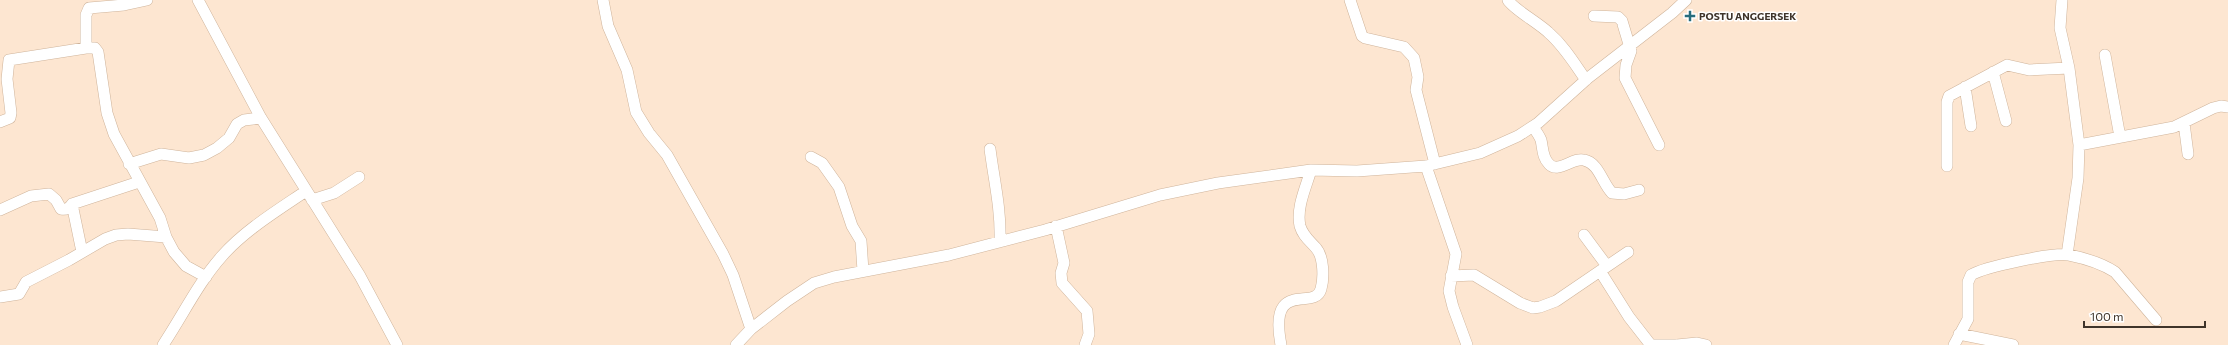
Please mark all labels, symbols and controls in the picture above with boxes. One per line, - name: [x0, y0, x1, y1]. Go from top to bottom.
- marker: POSTU ANGGERSEK: [1684, 10, 1696, 22]
- place label: POSTU ANGGERSEK: [1699, 10, 1796, 22]
- scale bar: [2084, 303, 2205, 329]
- text: 100 m: [2090, 309, 2124, 323]

